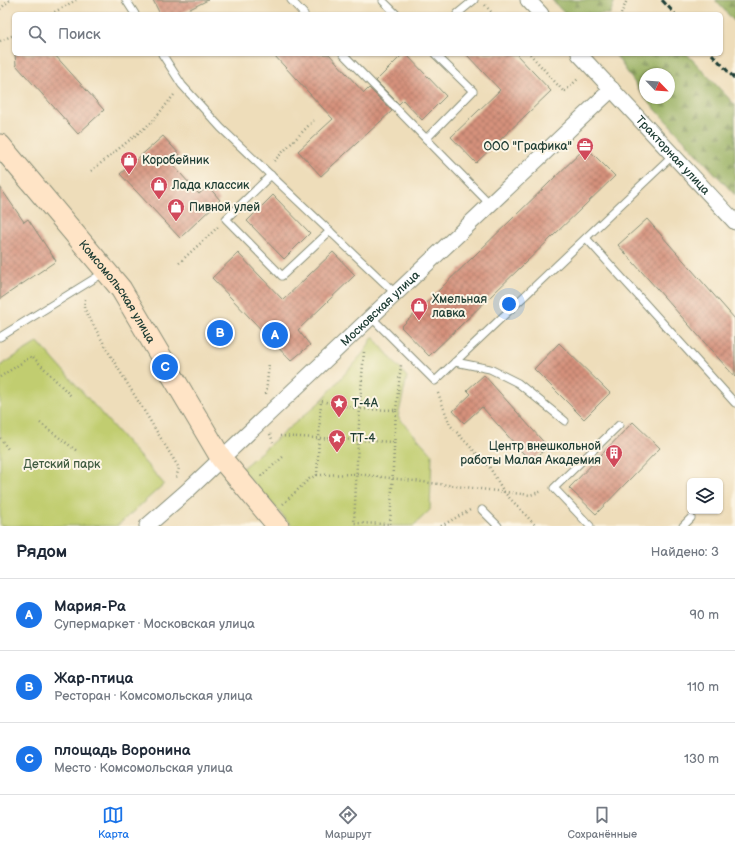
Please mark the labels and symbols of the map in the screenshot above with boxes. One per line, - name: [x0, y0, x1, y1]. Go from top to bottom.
- north arrow: [639, 68, 675, 104]
- street label: Тракторная улица: [632, 112, 713, 198]
- office icon: ООО "Графика": [575, 136, 595, 161]
- place label: ООО "Графика": [483, 139, 572, 154]
- shop icon: Коробейник: [119, 150, 139, 175]
- place label: Коробейник: [142, 153, 210, 168]
- shop icon: Лада классик: [149, 175, 169, 200]
- place label: Лада классик: [171, 178, 250, 193]
- shop icon: Пивной улей: [166, 197, 186, 222]
- place label: Пивной улей: [189, 200, 260, 215]
- street label: Комсомольская улица: [76, 237, 159, 346]
- street label: Московская улица: [337, 267, 423, 349]
- place label: Хмельная лавка: [432, 292, 487, 321]
- your location: [499, 294, 519, 314]
- shop icon: Хмельная лавка: [409, 296, 429, 321]
- pin: B: [207, 318, 233, 348]
- pin: A: [262, 320, 288, 350]
- pin: C: [152, 352, 178, 382]
- place icon: Т-4А: [329, 393, 349, 418]
- place label: Т-4А: [352, 396, 379, 411]
- place icon: ТТ-4: [327, 428, 347, 453]
- place label: ТТ-4: [350, 431, 376, 446]
- place label: Центр внешкольной работы Малая Академия: [460, 439, 601, 468]
- building icon: Центр внешкольной работы Малая Академия: [604, 443, 624, 468]
- park label: Детский парк: [24, 457, 101, 472]

